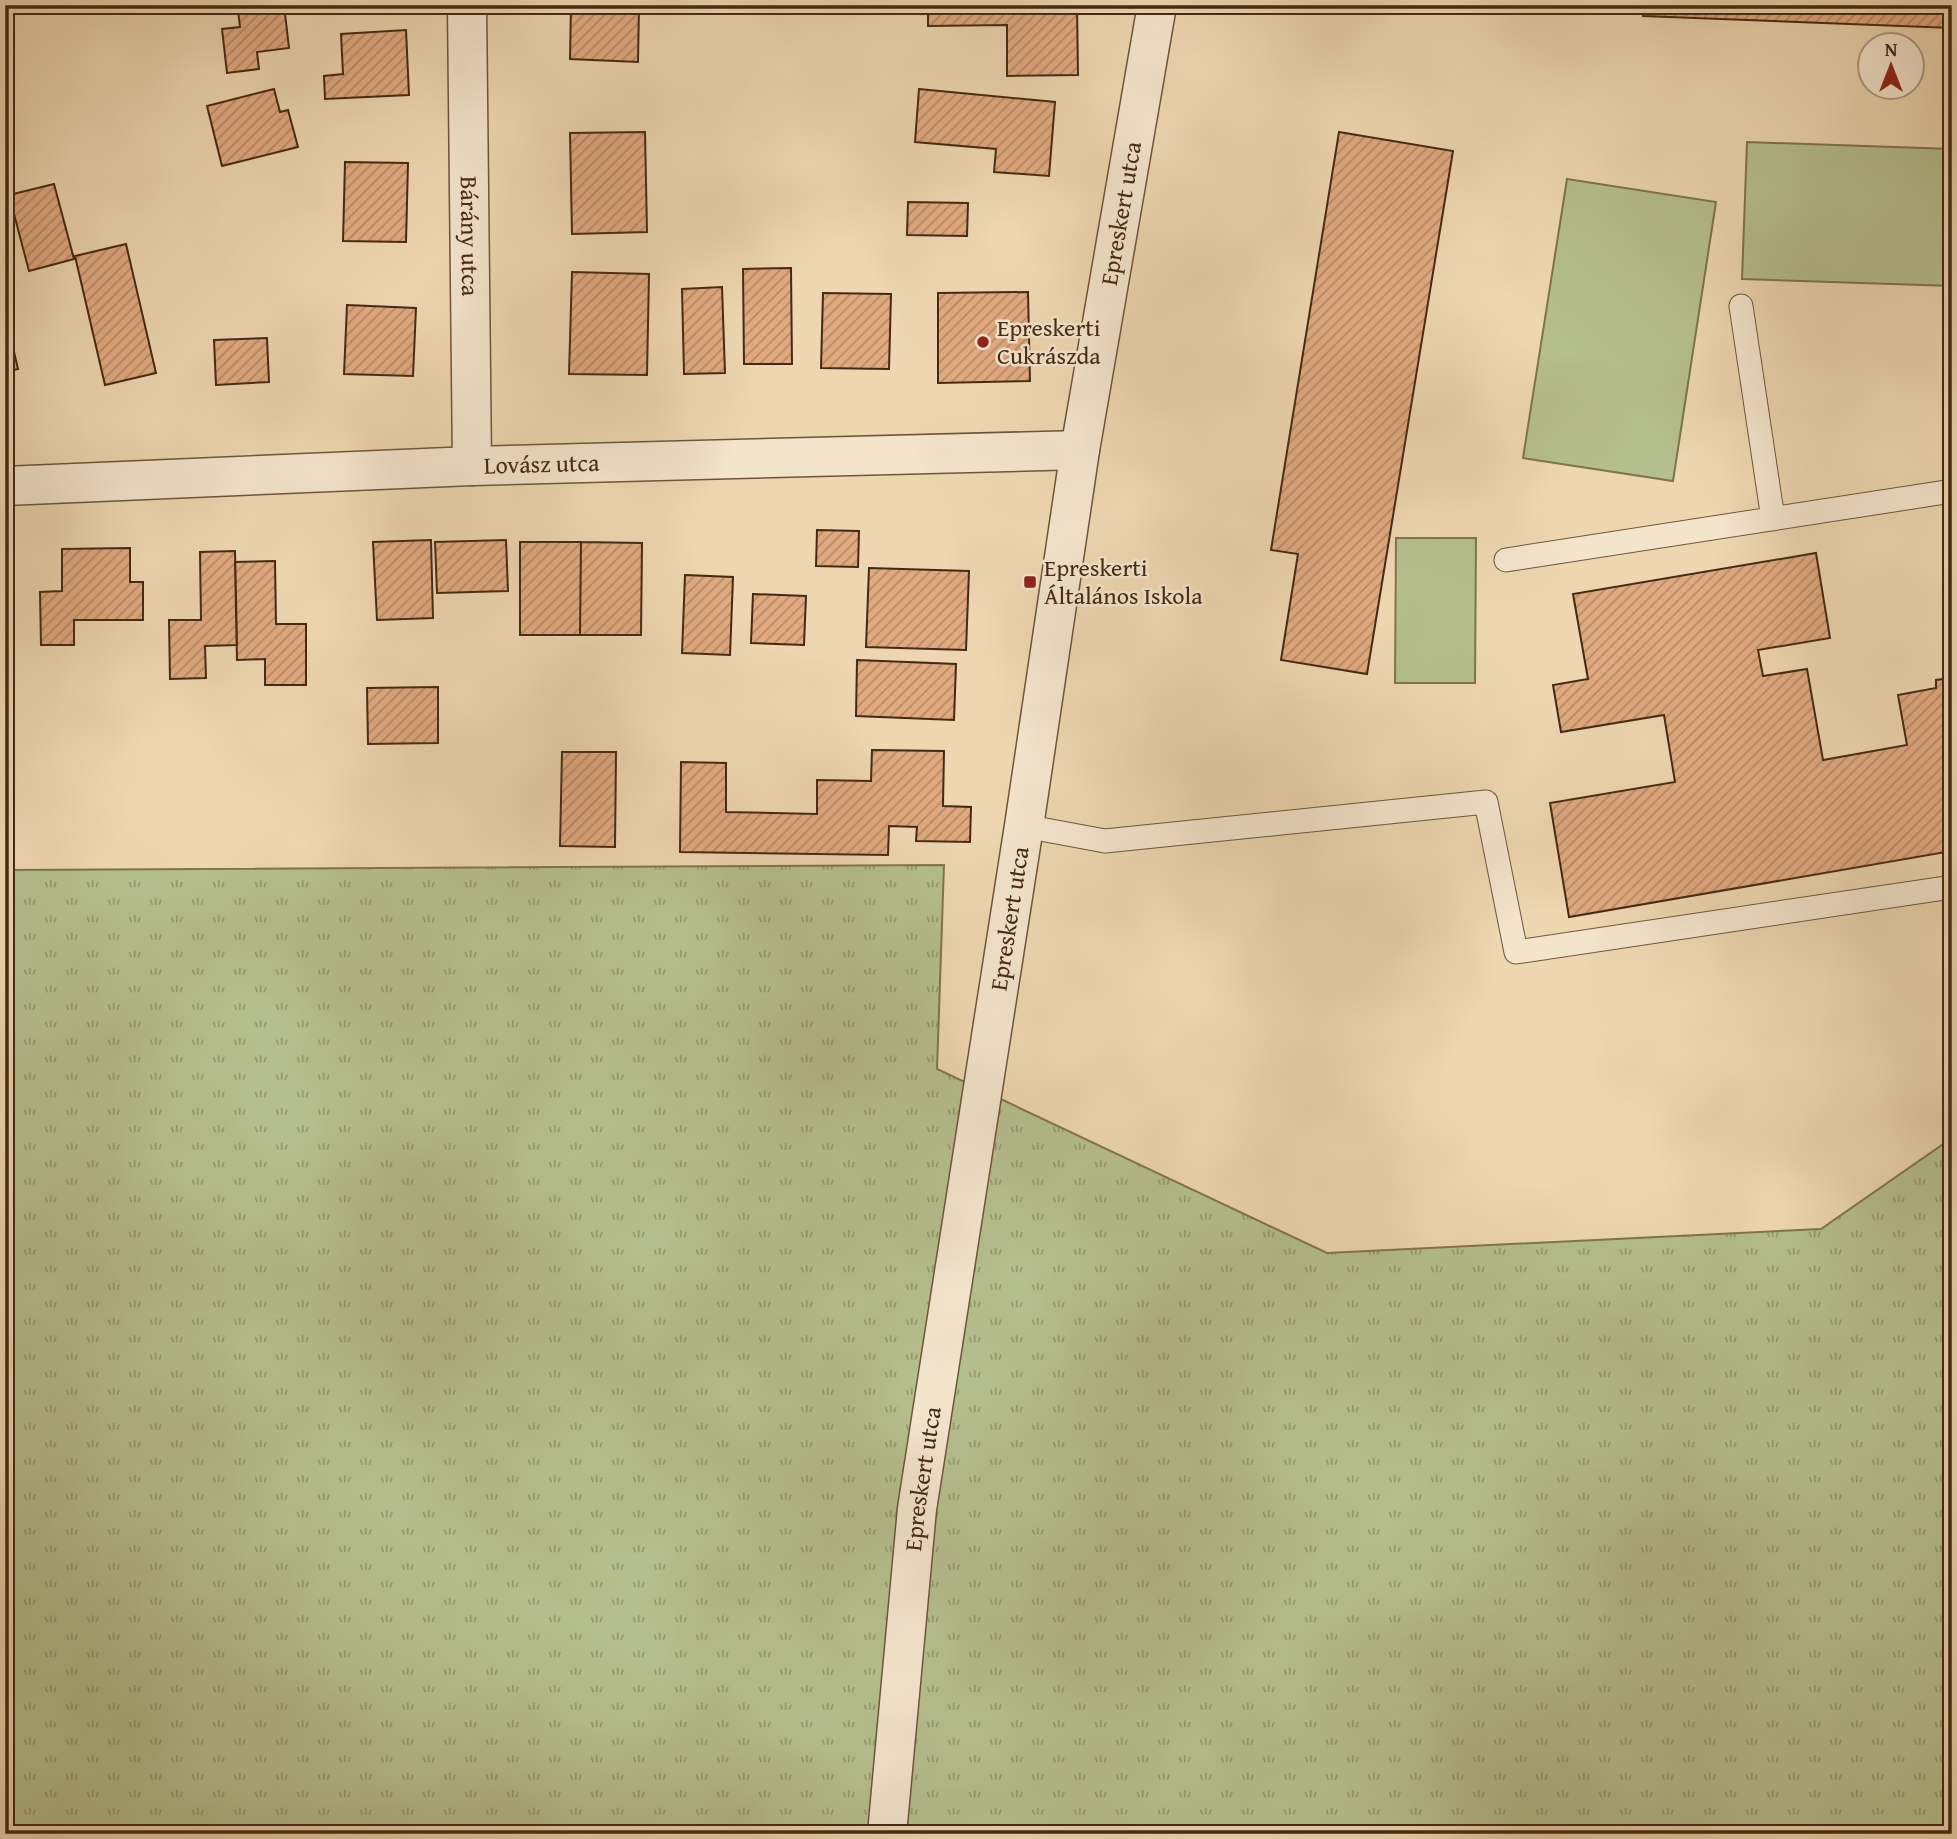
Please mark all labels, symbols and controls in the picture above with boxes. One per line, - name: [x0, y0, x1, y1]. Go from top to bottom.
- north arrow: [1856, 32, 1926, 102]
- text: N: [1885, 35, 1898, 63]
- street label: Epreskert utca: [1091, 138, 1150, 288]
- street label: Bárány utca: [452, 176, 488, 297]
- place label: Epreskerti Cukrászda: [997, 310, 1101, 373]
- marker: Epreskerti Cukrászda: [975, 334, 991, 350]
- street label: Lovász utca: [483, 445, 600, 483]
- place label: Epreskerti Általános Iskola: [1044, 550, 1203, 613]
- marker: Epreskerti Általános Iskola: [1022, 574, 1038, 590]
- street label: Epreskert utca: [980, 843, 1038, 993]
- street label: Epreskert utca: [895, 1403, 950, 1553]

